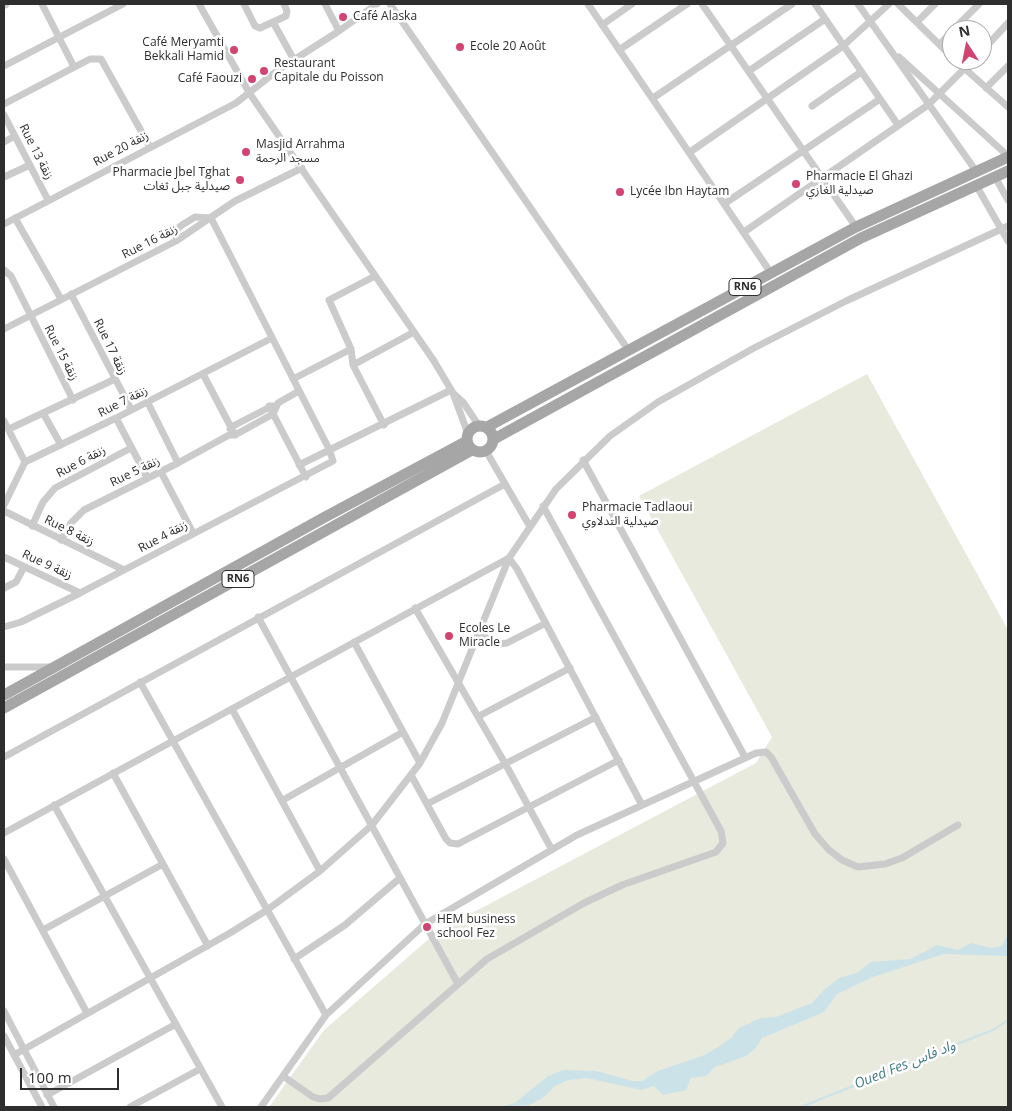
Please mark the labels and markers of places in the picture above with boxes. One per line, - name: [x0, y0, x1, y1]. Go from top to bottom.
- place label: Café Alaska: [353, 10, 417, 24]
- marker: Café Alaska: [337, 11, 349, 23]
- place label: Café Meryamti Bekkali Hamid: [142, 36, 224, 64]
- place label: Ecole 20 Août: [470, 40, 546, 54]
- marker: Ecole 20 Août: [454, 41, 466, 53]
- marker: Café Meryamti Bekkali Hamid: [228, 44, 240, 56]
- place label: Restaurant Capitale du Poisson: [274, 57, 384, 85]
- marker: Restaurant Capitale du Poisson: [258, 65, 270, 77]
- place label: Café Faouzi: [178, 72, 242, 86]
- marker: Café Faouzi: [246, 73, 258, 85]
- place label: Masjid Arrahma مسجد الرحمة: [256, 138, 345, 166]
- marker: Masjid Arrahma مسجد الرحمة: [240, 146, 252, 158]
- place label: Pharmacie Jbel Tghat صيدلية جبل ثغات: [113, 166, 230, 194]
- place label: Pharmacie El Ghazi صيدلية الغازي: [806, 170, 913, 198]
- marker: Pharmacie Jbel Tghat صيدلية جبل ثغات: [234, 174, 246, 186]
- marker: Pharmacie El Ghazi صيدلية الغازي: [790, 178, 802, 190]
- place label: Lycée Ibn Haytam: [630, 185, 729, 199]
- marker: Lycée Ibn Haytam: [614, 186, 626, 198]
- place label: Pharmacie Tadlaoui صيدلية التدلاوي: [582, 501, 692, 529]
- marker: Pharmacie Tadlaoui صيدلية التدلاوي: [566, 509, 578, 521]
- place label: Ecoles Le Miracle: [459, 622, 510, 650]
- marker: Ecoles Le Miracle: [443, 630, 455, 642]
- place label: HEM business school Fez: [437, 913, 515, 941]
- marker: HEM business school Fez: [421, 921, 433, 933]

